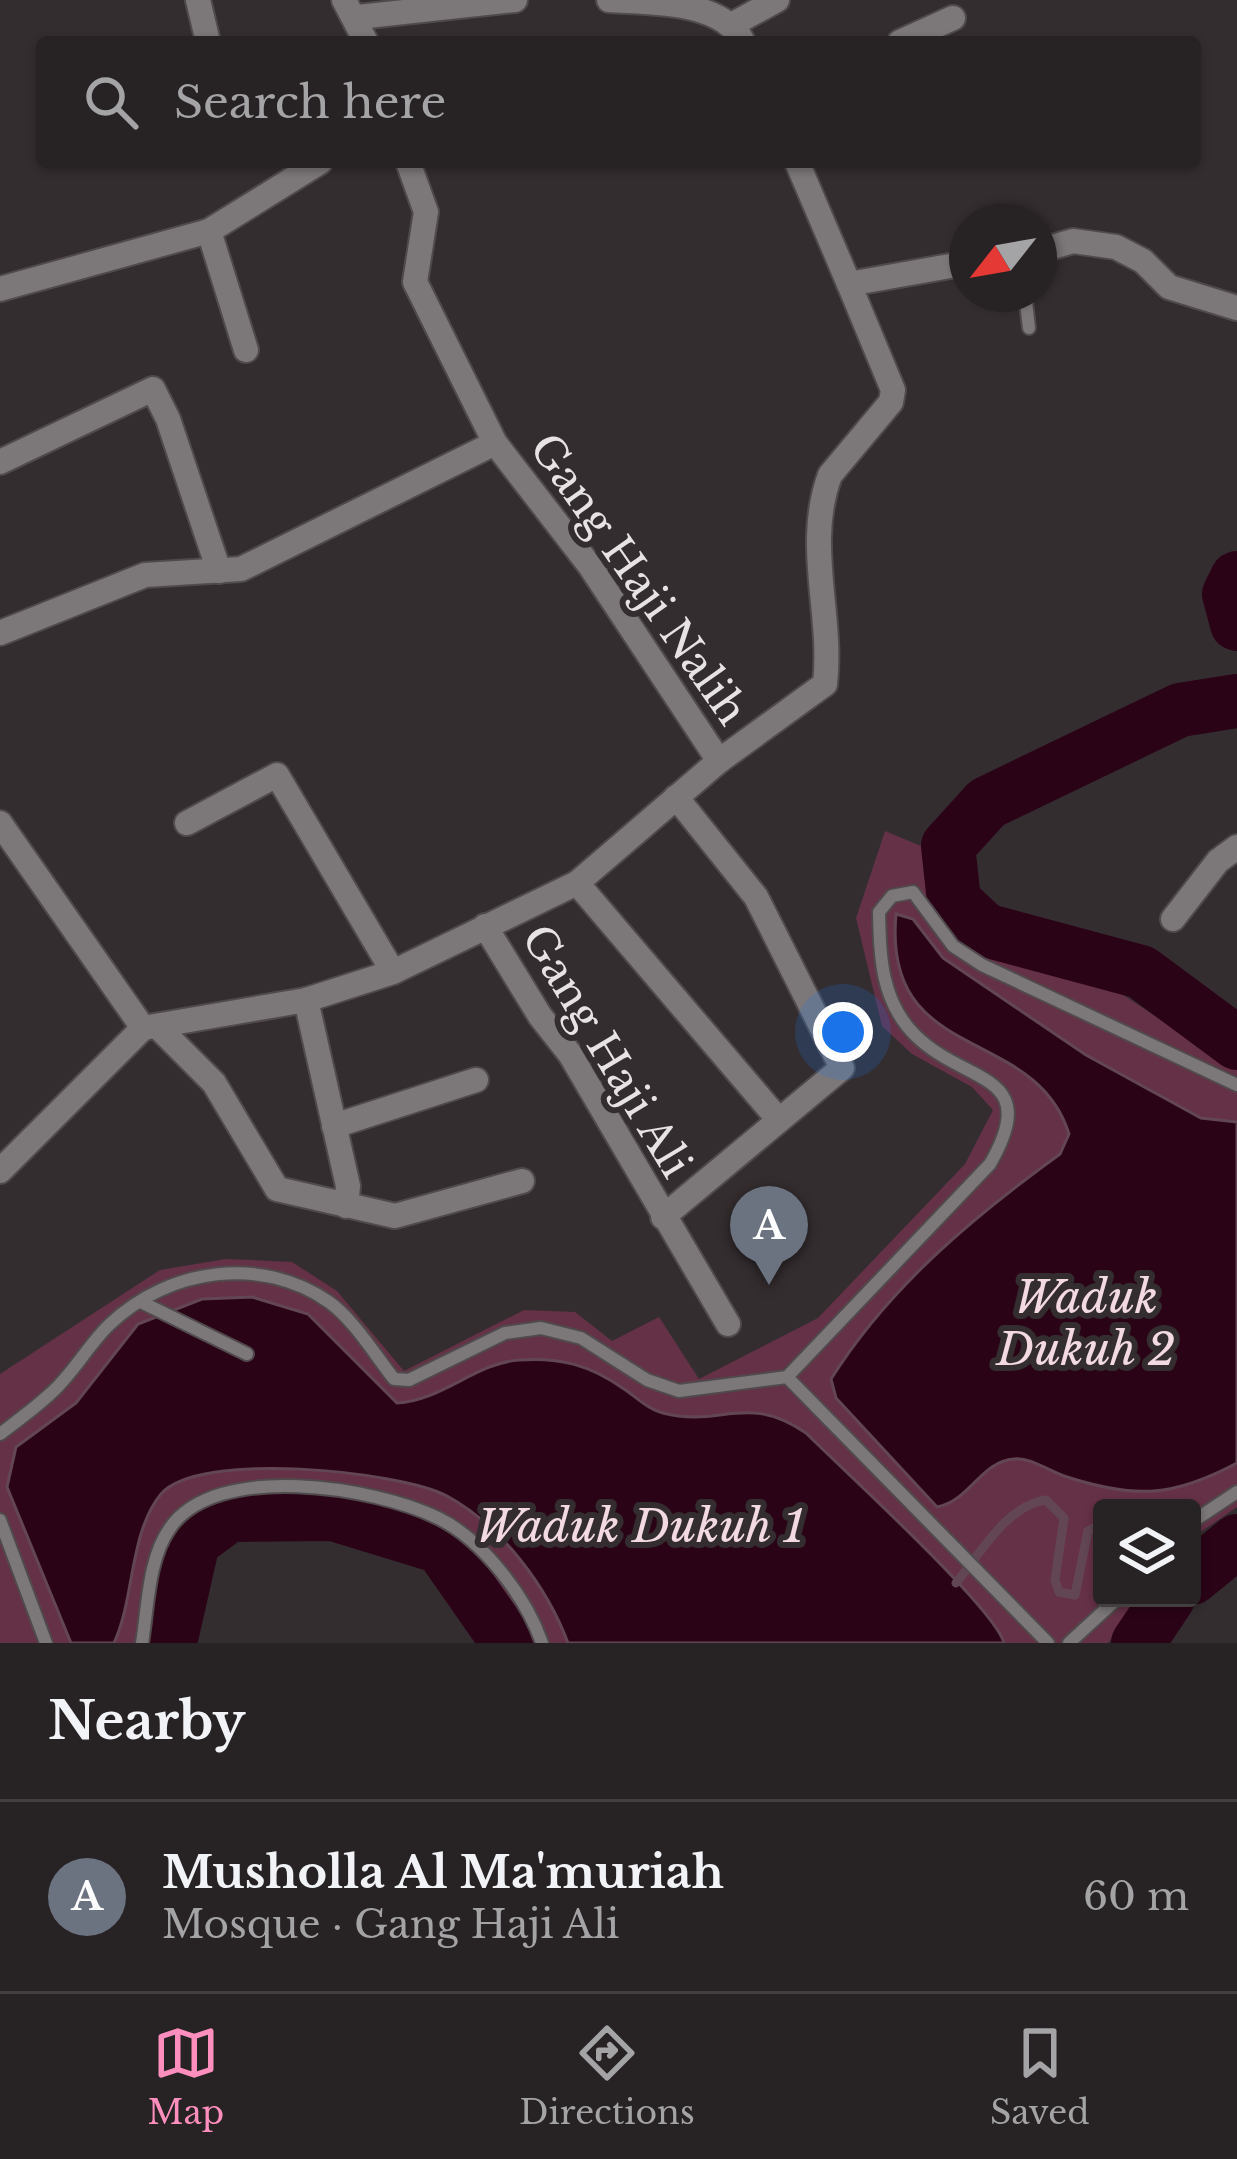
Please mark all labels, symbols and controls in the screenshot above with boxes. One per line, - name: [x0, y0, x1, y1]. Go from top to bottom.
- search box: [36, 36, 1201, 168]
- icon: search: [78, 69, 144, 135]
- text: Search here: [174, 74, 446, 130]
- north arrow: [949, 204, 1057, 312]
- street label: Gang Haji Nalih: [519, 424, 759, 734]
- street label: Gang Haji Ali: [511, 915, 703, 1187]
- your location: [813, 1002, 873, 1062]
- pin: A: [730, 1186, 808, 1285]
- water label: Waduk Dukuh 2: [995, 1269, 1175, 1377]
- water label: Waduk Dukuh 1: [476, 1498, 804, 1554]
- map controls: [1093, 1499, 1201, 1607]
- button: layers: [1093, 1499, 1201, 1607]
- text: Nearby: [48, 1690, 245, 1753]
- text: Musholla Al Ma'muriah: [162, 1844, 724, 1900]
- text: A: [71, 1872, 103, 1921]
- text: 60 m: [1083, 1872, 1189, 1921]
- text: Mosque · Gang Haji Ali: [162, 1900, 619, 1949]
- tab: Map: [148, 2020, 224, 2133]
- tab: Directions: [519, 2020, 695, 2133]
- tab: Saved: [990, 2020, 1089, 2133]

